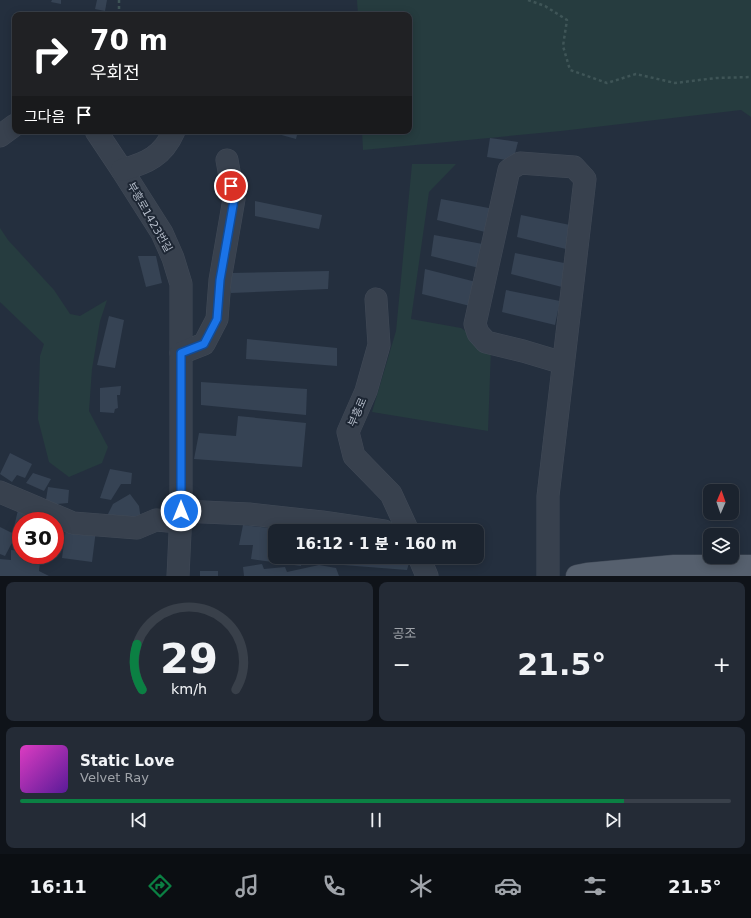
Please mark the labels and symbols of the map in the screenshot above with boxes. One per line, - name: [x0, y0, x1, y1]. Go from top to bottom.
- pin: [214, 169, 248, 203]
- street label: 부흥로1423번길: [124, 180, 175, 255]
- street label: 부흥로: [346, 396, 369, 429]
- north arrow: [703, 484, 739, 520]
- position arrow: [160, 490, 202, 532]
- speed limit sign: 30: [12, 512, 64, 564]

